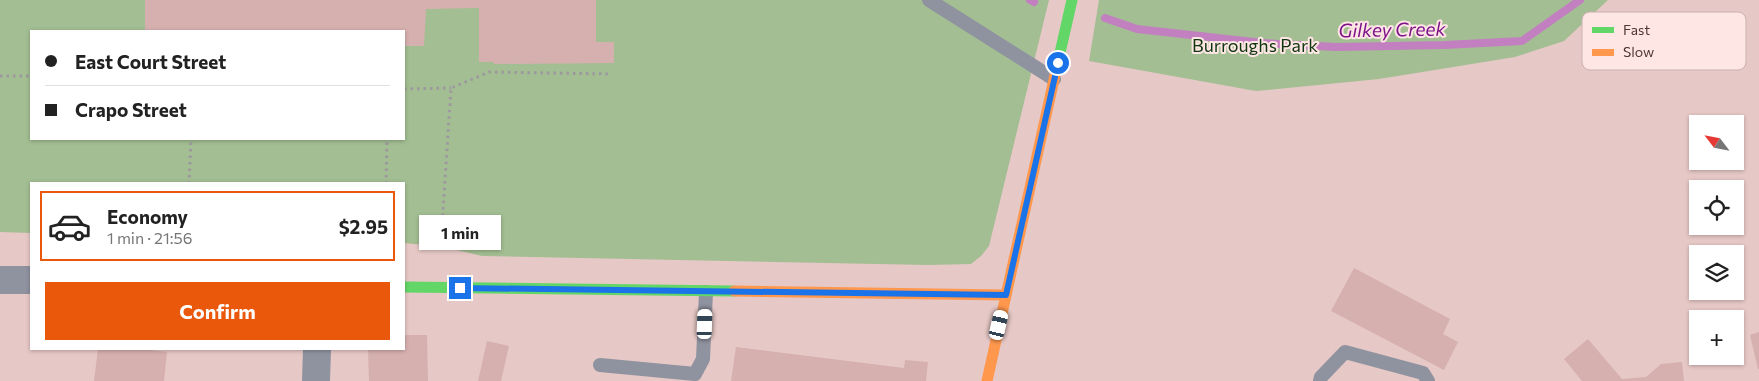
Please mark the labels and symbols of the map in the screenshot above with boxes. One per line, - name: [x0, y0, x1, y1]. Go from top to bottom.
- legend: [1582, 12, 1746, 70]
- water label: Gilkey Creek: [1338, 17, 1447, 41]
- text: Fast: [1623, 21, 1650, 38]
- park label: Burroughs Park: [1192, 34, 1318, 56]
- text: Slow: [1623, 43, 1654, 60]
- route start: [1047, 52, 1069, 74]
- north arrow: [1689, 115, 1744, 170]
- callout: 1 min: [419, 216, 501, 250]
- route end: [449, 277, 471, 299]
- car: [696, 309, 713, 339]
- car: [988, 309, 1009, 341]

